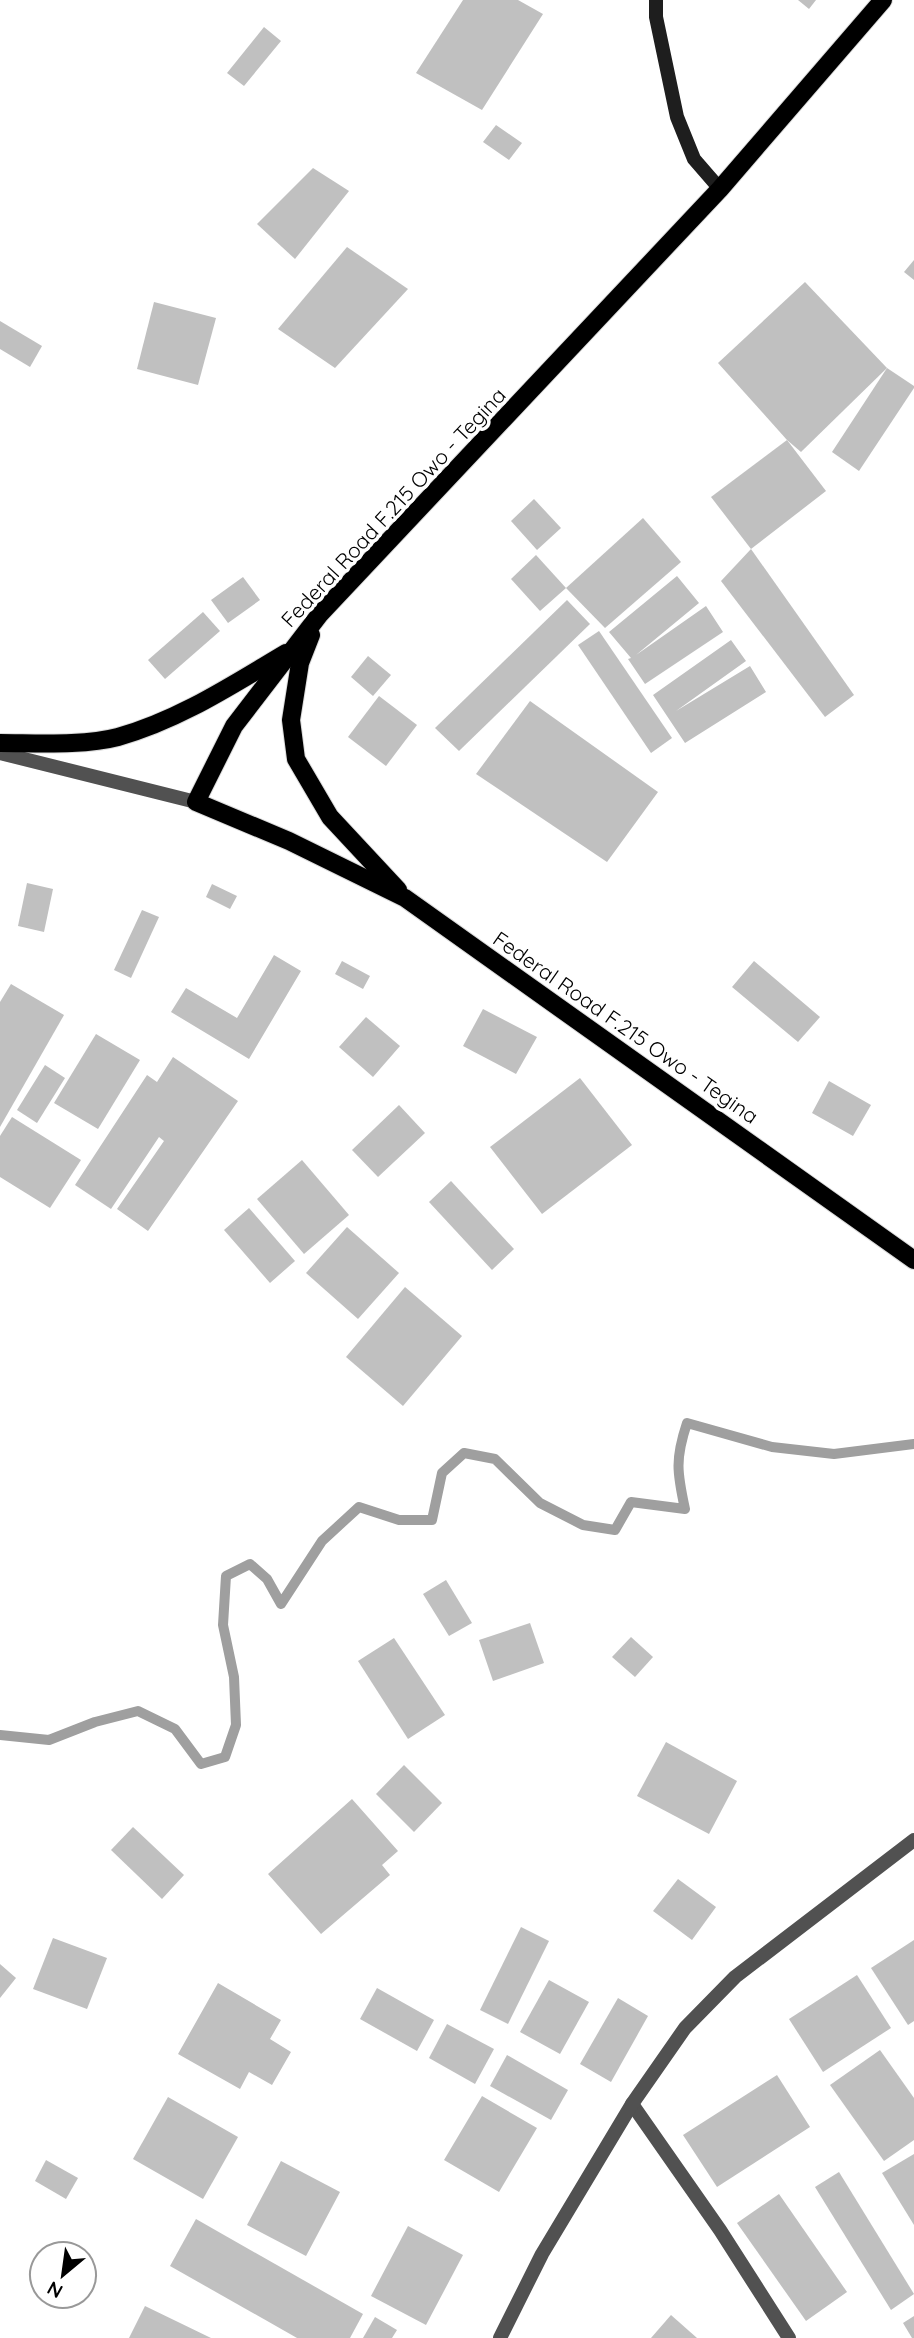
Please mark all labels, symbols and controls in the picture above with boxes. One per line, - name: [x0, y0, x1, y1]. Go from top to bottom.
- street label: Federal Road F.215 Owo - Tegina: [275, 382, 511, 632]
- street label: Federal Road F.215 Owo - Tegina: [488, 925, 764, 1129]
- north arrow: [28, 2240, 98, 2310]
- text: N: [43, 2276, 67, 2304]

